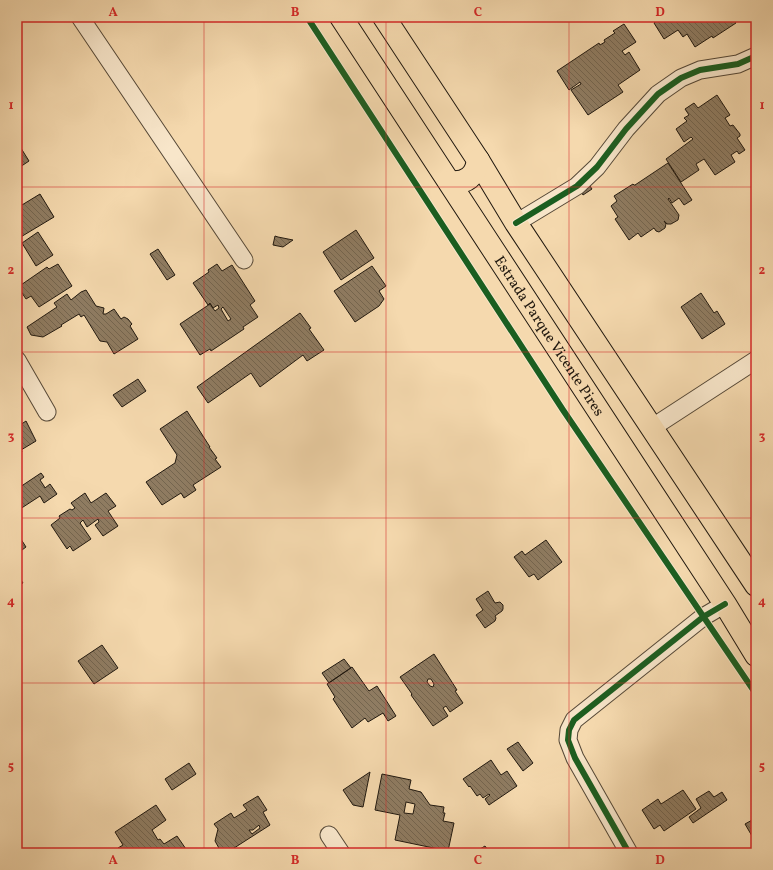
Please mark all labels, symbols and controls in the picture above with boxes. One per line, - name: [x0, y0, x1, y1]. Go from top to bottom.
- text: A: [108, 4, 118, 22]
- text: B: [291, 4, 300, 22]
- text: C: [474, 4, 482, 22]
- text: D: [655, 4, 665, 22]
- text: 1: [8, 97, 14, 115]
- text: 1: [759, 97, 765, 115]
- street label: Estrada Parque Vicente Pires: [488, 252, 608, 421]
- text: 2: [8, 262, 15, 280]
- text: 2: [759, 262, 766, 280]
- text: 3: [8, 428, 15, 446]
- text: 3: [759, 428, 766, 446]
- text: 4: [7, 593, 15, 611]
- text: 4: [758, 593, 766, 611]
- text: 5: [8, 758, 14, 776]
- text: 5: [759, 758, 765, 776]
- text: A: [108, 852, 118, 870]
- text: B: [291, 852, 300, 870]
- text: C: [474, 852, 482, 870]
- text: D: [655, 852, 665, 870]

